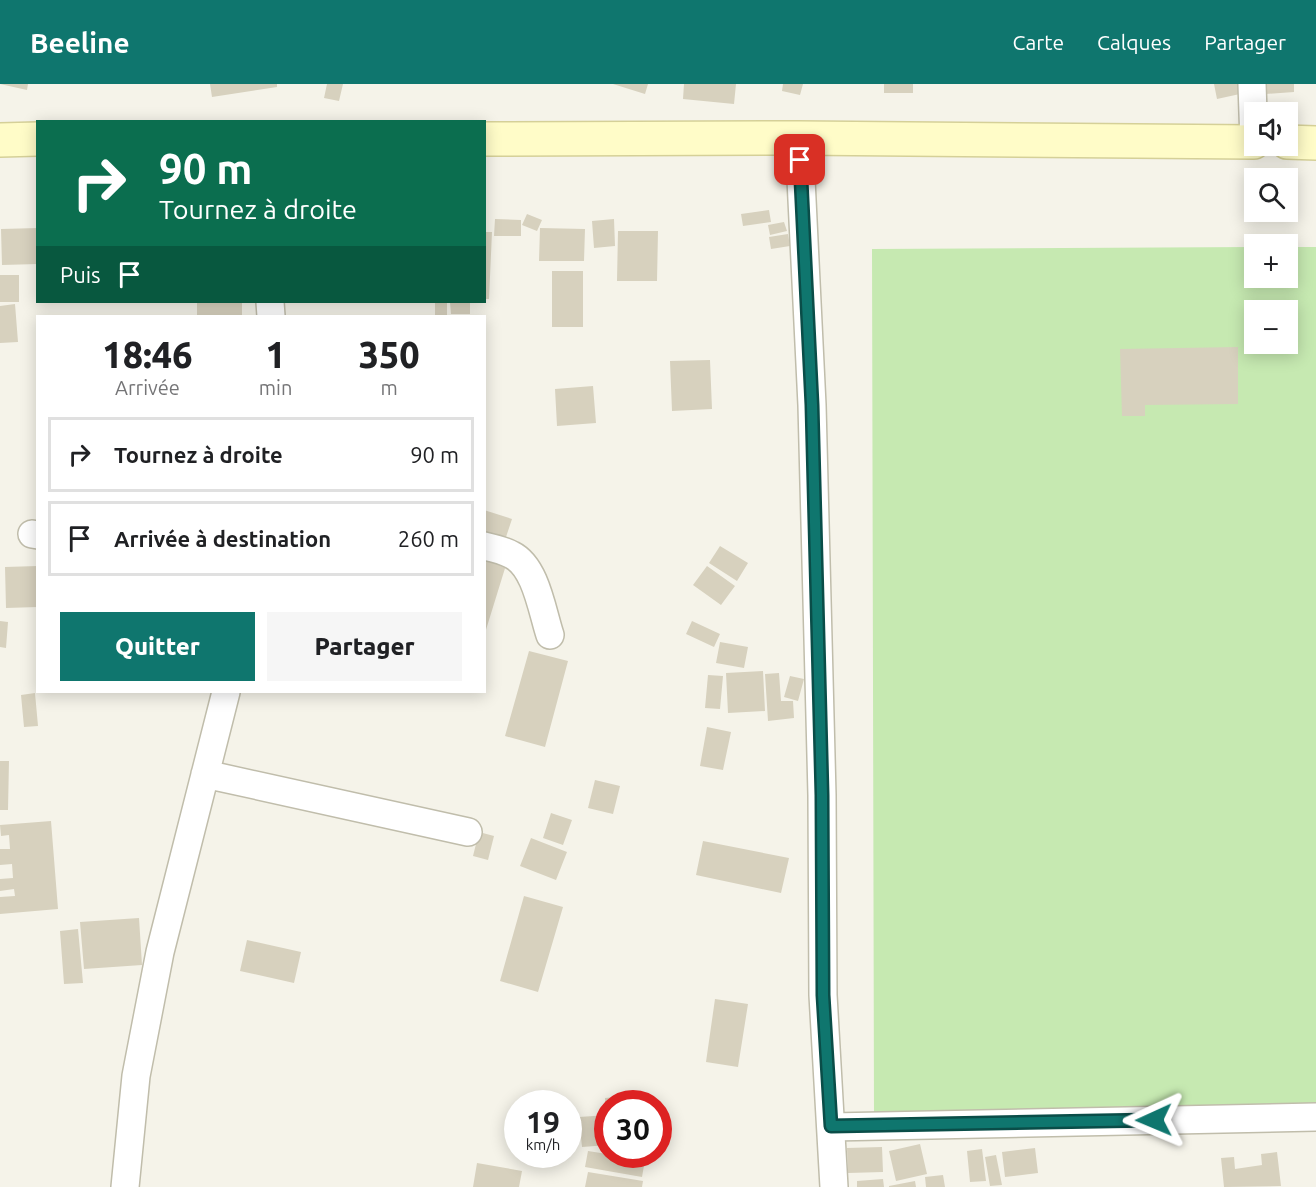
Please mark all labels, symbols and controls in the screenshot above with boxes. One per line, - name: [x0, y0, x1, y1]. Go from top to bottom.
- text: Beeline: [30, 27, 130, 58]
- text: Carte: [1013, 30, 1064, 54]
- text: Calques: [1097, 30, 1171, 54]
- text: Partager: [1204, 30, 1286, 54]
- map controls: [1244, 102, 1298, 354]
- button: sound: [1244, 102, 1298, 156]
- pin: [774, 134, 825, 185]
- icon: arrive: [783, 143, 816, 176]
- icon: right: [60, 144, 138, 222]
- text: 90 m: [159, 145, 253, 192]
- button: search: [1244, 168, 1298, 222]
- text: Tournez à droite: [159, 194, 357, 224]
- button: +: [1244, 234, 1298, 288]
- icon: arrive: [113, 258, 146, 291]
- text: Puis: [60, 262, 101, 287]
- button: −: [1244, 300, 1298, 354]
- text: 18:46: [102, 334, 192, 375]
- text: 1: [265, 334, 286, 375]
- text: 350: [359, 334, 420, 375]
- text: Arrivée: [115, 376, 180, 399]
- text: min: [259, 376, 292, 399]
- text: m: [381, 376, 398, 399]
- icon: right: [63, 438, 96, 471]
- text: Tournez à droite: [114, 442, 283, 467]
- text: 90 m: [410, 442, 459, 467]
- icon: arrive: [63, 522, 96, 555]
- text: Arrivée à destination: [114, 526, 331, 551]
- text: 260 m: [398, 526, 459, 551]
- button: Quitter: [60, 612, 255, 681]
- button: Partager: [267, 612, 462, 681]
- position arrow: [1122, 1088, 1186, 1152]
- speed limit sign: 30: [594, 1090, 672, 1168]
- text: 19: [526, 1105, 560, 1139]
- text: km/h: [526, 1136, 560, 1153]

